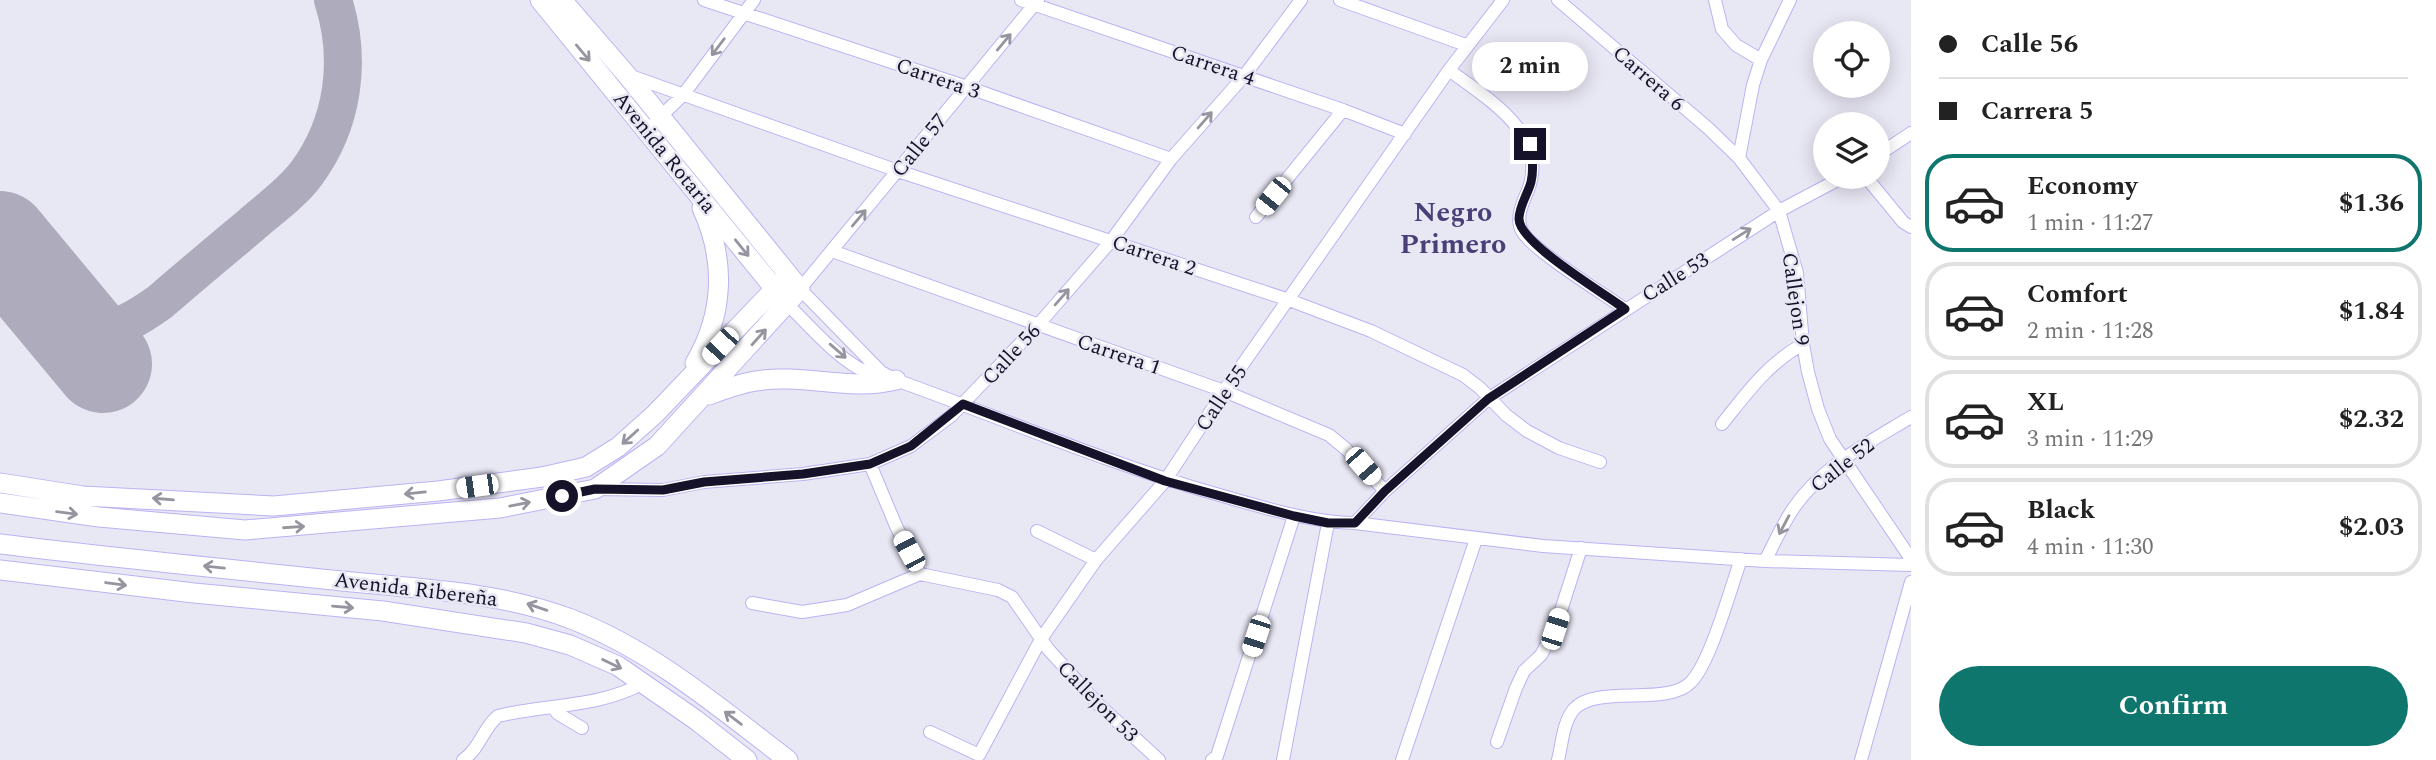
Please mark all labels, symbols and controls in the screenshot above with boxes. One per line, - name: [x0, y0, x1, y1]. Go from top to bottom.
- map controls: [1813, 21, 1890, 189]
- button: locate: [1813, 21, 1890, 98]
- text: Calle 56: [1981, 24, 2078, 64]
- one-way arrow: [996, 34, 1012, 52]
- street label: Carrera 4: [1166, 37, 1259, 95]
- one-way arrow: [711, 38, 726, 56]
- street label: Carrera 6: [1605, 38, 1692, 119]
- one-way arrow: [576, 43, 591, 61]
- callout: 2 min: [1472, 43, 1588, 92]
- text: 2 min: [1499, 49, 1561, 84]
- street label: Carrera 3: [891, 50, 984, 108]
- street label: Avenida Rotaria: [605, 85, 724, 221]
- text: Carrera 5: [1981, 91, 2094, 131]
- street label: Calle 57: [884, 107, 956, 185]
- one-way arrow: [1197, 112, 1213, 130]
- button: layers: [1813, 112, 1890, 189]
- route end: [1514, 128, 1546, 160]
- text: Economy: [2027, 166, 2137, 206]
- icon: car: [1943, 172, 2006, 235]
- car: [1252, 173, 1295, 219]
- text: $1.36: [2339, 183, 2404, 223]
- district label: Negro Primero: [1400, 191, 1506, 266]
- text: 1 min · 11:27: [2027, 206, 2154, 241]
- one-way arrow: [851, 209, 867, 227]
- street label: Carrera 2: [1107, 227, 1200, 285]
- one-way arrow: [1732, 227, 1751, 242]
- one-way arrow: [735, 239, 750, 257]
- street label: Calle 53: [1636, 244, 1716, 311]
- street label: Callejon 9: [1773, 250, 1817, 348]
- text: Comfort: [2027, 274, 2128, 314]
- icon: car: [1943, 280, 2006, 343]
- one-way arrow: [1054, 289, 1070, 307]
- text: $1.84: [2339, 291, 2404, 331]
- text: 2 min · 11:28: [2027, 314, 2154, 349]
- street label: Calle 56: [975, 317, 1049, 393]
- car: [698, 323, 743, 369]
- street label: Carrera 1: [1072, 326, 1165, 384]
- one-way arrow: [750, 329, 767, 346]
- one-way arrow: [829, 343, 847, 359]
- street label: Calle 55: [1188, 359, 1256, 438]
- text: XL: [2027, 382, 2064, 422]
- icon: car: [1943, 388, 2006, 451]
- text: $2.32: [2339, 399, 2404, 439]
- text: 3 min · 11:29: [2027, 422, 2154, 457]
- one-way arrow: [622, 428, 639, 445]
- street label: Calle 52: [1804, 430, 1882, 501]
- car: [1342, 443, 1385, 489]
- car: [455, 473, 500, 499]
- route start: [546, 480, 578, 512]
- one-way arrow: [404, 487, 426, 500]
- text: Black: [2027, 490, 2095, 530]
- one-way arrow: [153, 492, 175, 505]
- icon: car: [1943, 496, 2006, 559]
- one-way arrow: [508, 497, 531, 511]
- one-way arrow: [56, 507, 78, 520]
- text: $2.03: [2339, 507, 2404, 547]
- one-way arrow: [1777, 514, 1790, 535]
- one-way arrow: [282, 520, 305, 533]
- car: [890, 528, 929, 574]
- text: 4 min · 11:30: [2027, 530, 2154, 565]
- one-way arrow: [203, 561, 226, 574]
- street label: Avenida Ribereña: [332, 564, 500, 616]
- one-way arrow: [105, 578, 127, 591]
- one-way arrow: [526, 600, 548, 612]
- one-way arrow: [331, 601, 353, 614]
- car: [1539, 606, 1572, 652]
- car: [1240, 613, 1273, 659]
- street label: Callejon 53: [1049, 654, 1146, 750]
- one-way arrow: [601, 657, 622, 671]
- button: Confirm: [1939, 666, 2408, 746]
- one-way arrow: [725, 711, 743, 726]

